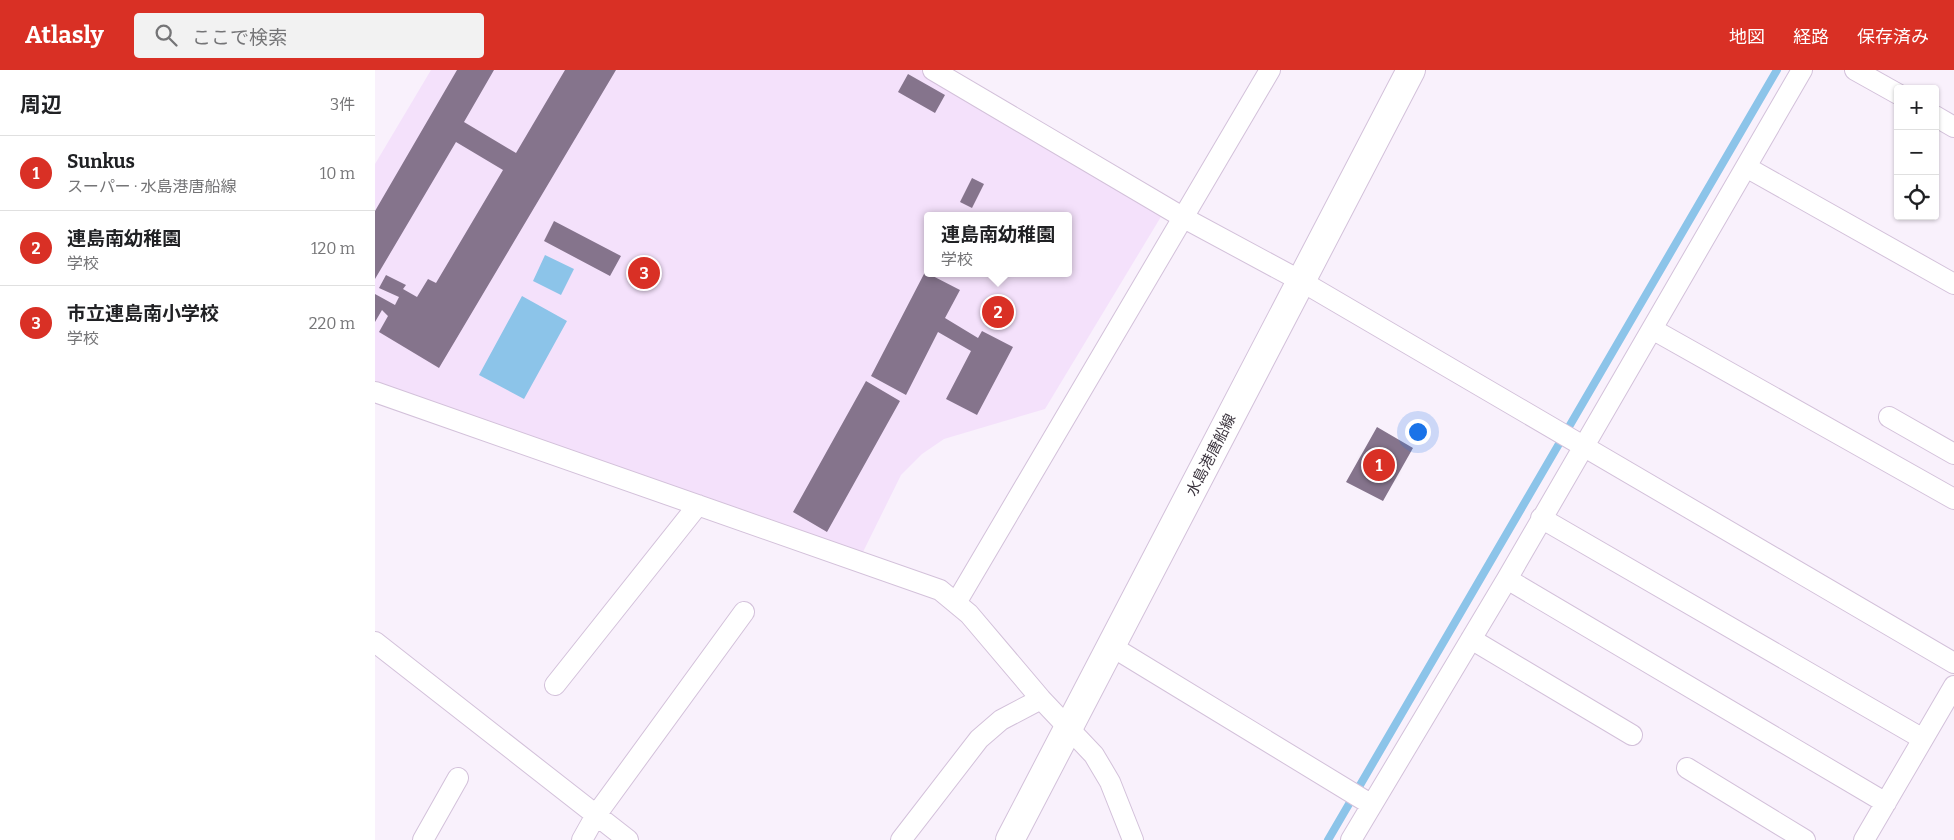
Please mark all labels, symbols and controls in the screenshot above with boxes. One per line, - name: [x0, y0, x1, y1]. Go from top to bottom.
- search box: [134, 13, 484, 58]
- text: Atlasly: [25, 21, 104, 49]
- icon: search: [152, 21, 180, 49]
- text: ここで検索: [192, 26, 287, 49]
- text: 地図: [1729, 26, 1765, 48]
- text: 経路: [1793, 26, 1829, 48]
- text: 保存済み: [1857, 26, 1929, 48]
- map controls: [1894, 85, 1939, 220]
- button: +: [1894, 85, 1939, 130]
- text: 周辺: [20, 92, 62, 118]
- text: 3件: [330, 95, 355, 114]
- button: −: [1894, 130, 1939, 175]
- text: Sunkus: [67, 150, 135, 173]
- text: 1: [33, 164, 39, 183]
- text: 10 m: [320, 164, 355, 183]
- button: locate: [1894, 175, 1939, 220]
- text: スーパー · 水島港唐船線: [67, 177, 237, 196]
- popup: [924, 212, 1072, 277]
- text: 連島南幼稚園: [941, 223, 1055, 246]
- text: 連島南幼稚園: [67, 227, 181, 250]
- text: 2: [31, 239, 41, 258]
- text: 120 m: [311, 239, 355, 258]
- text: 学校: [941, 250, 973, 269]
- text: 学校: [67, 254, 99, 273]
- pin: 3: [628, 254, 660, 292]
- pin: 2: [982, 293, 1014, 331]
- text: 市立連島南小学校: [67, 302, 219, 325]
- text: 3: [31, 314, 41, 333]
- text: 220 m: [309, 314, 355, 333]
- text: 学校: [67, 329, 99, 348]
- street label: 水島港唐船線: [1183, 411, 1239, 499]
- your location: [1405, 419, 1431, 445]
- pin: 1: [1363, 446, 1395, 484]

